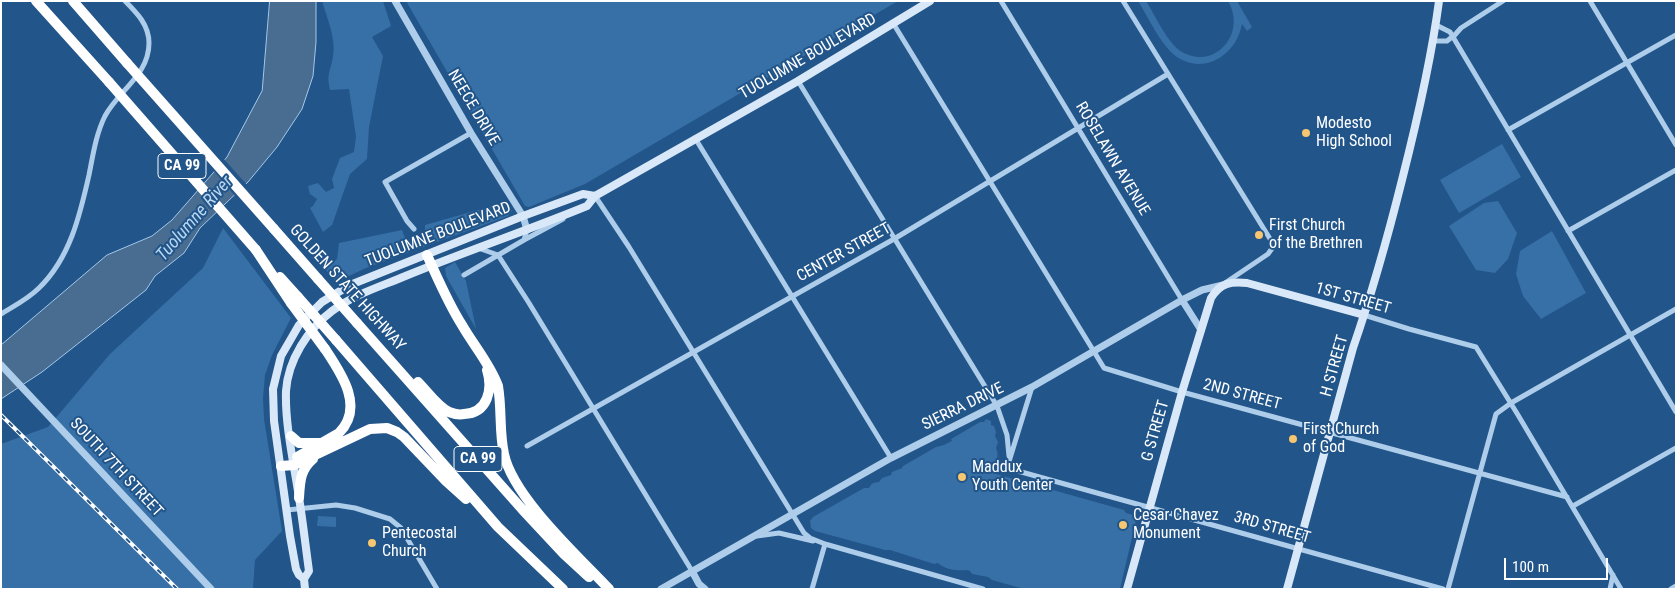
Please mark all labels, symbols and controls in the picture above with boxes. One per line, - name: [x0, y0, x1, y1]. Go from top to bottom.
- street label: TUOLUMNE BOULEVARD: [736, 10, 880, 104]
- street label: NEECE DRIVE: [443, 67, 503, 149]
- street label: ROSELAWN AVENUE: [1071, 99, 1153, 219]
- place label: Modesto High School: [1316, 114, 1392, 152]
- marker: Modesto High School: [1300, 127, 1312, 139]
- road number: CA 99: [158, 154, 206, 178]
- water label: Tuolumne River: [152, 172, 238, 266]
- street label: TUOLUMNE BOULEVARD: [362, 198, 514, 272]
- place label: First Church of the Brethren: [1269, 216, 1363, 254]
- street label: CENTER STREET: [794, 219, 894, 287]
- street label: GOLDEN STATE HIGHWAY: [285, 221, 409, 355]
- marker: First Church of the Brethren: [1253, 229, 1265, 241]
- street label: 1ST STREET: [1313, 279, 1393, 319]
- street label: H STREET: [1317, 333, 1353, 399]
- street label: 2ND STREET: [1201, 375, 1283, 415]
- street label: SIERRA DRIVE: [919, 379, 1007, 435]
- street label: G STREET: [1138, 398, 1174, 464]
- street label: SOUTH 7TH STREET: [65, 415, 167, 521]
- place label: First Church of God: [1303, 420, 1379, 458]
- marker: First Church of God: [1287, 433, 1299, 445]
- road number: CA 99: [454, 446, 502, 472]
- place label: Maddux Youth Center: [972, 458, 1053, 496]
- marker: Maddux Youth Center: [956, 471, 968, 483]
- place label: Cesar Chavez Monument: [1133, 506, 1219, 544]
- street label: 3RD STREET: [1232, 508, 1312, 548]
- marker: Cesar Chavez Monument: [1117, 519, 1129, 531]
- place label: Pentecostal Church: [382, 524, 457, 562]
- marker: Pentecostal Church: [366, 537, 378, 549]
- scale bar: [1507, 548, 1611, 580]
- text: 100 m: [1512, 558, 1549, 576]

